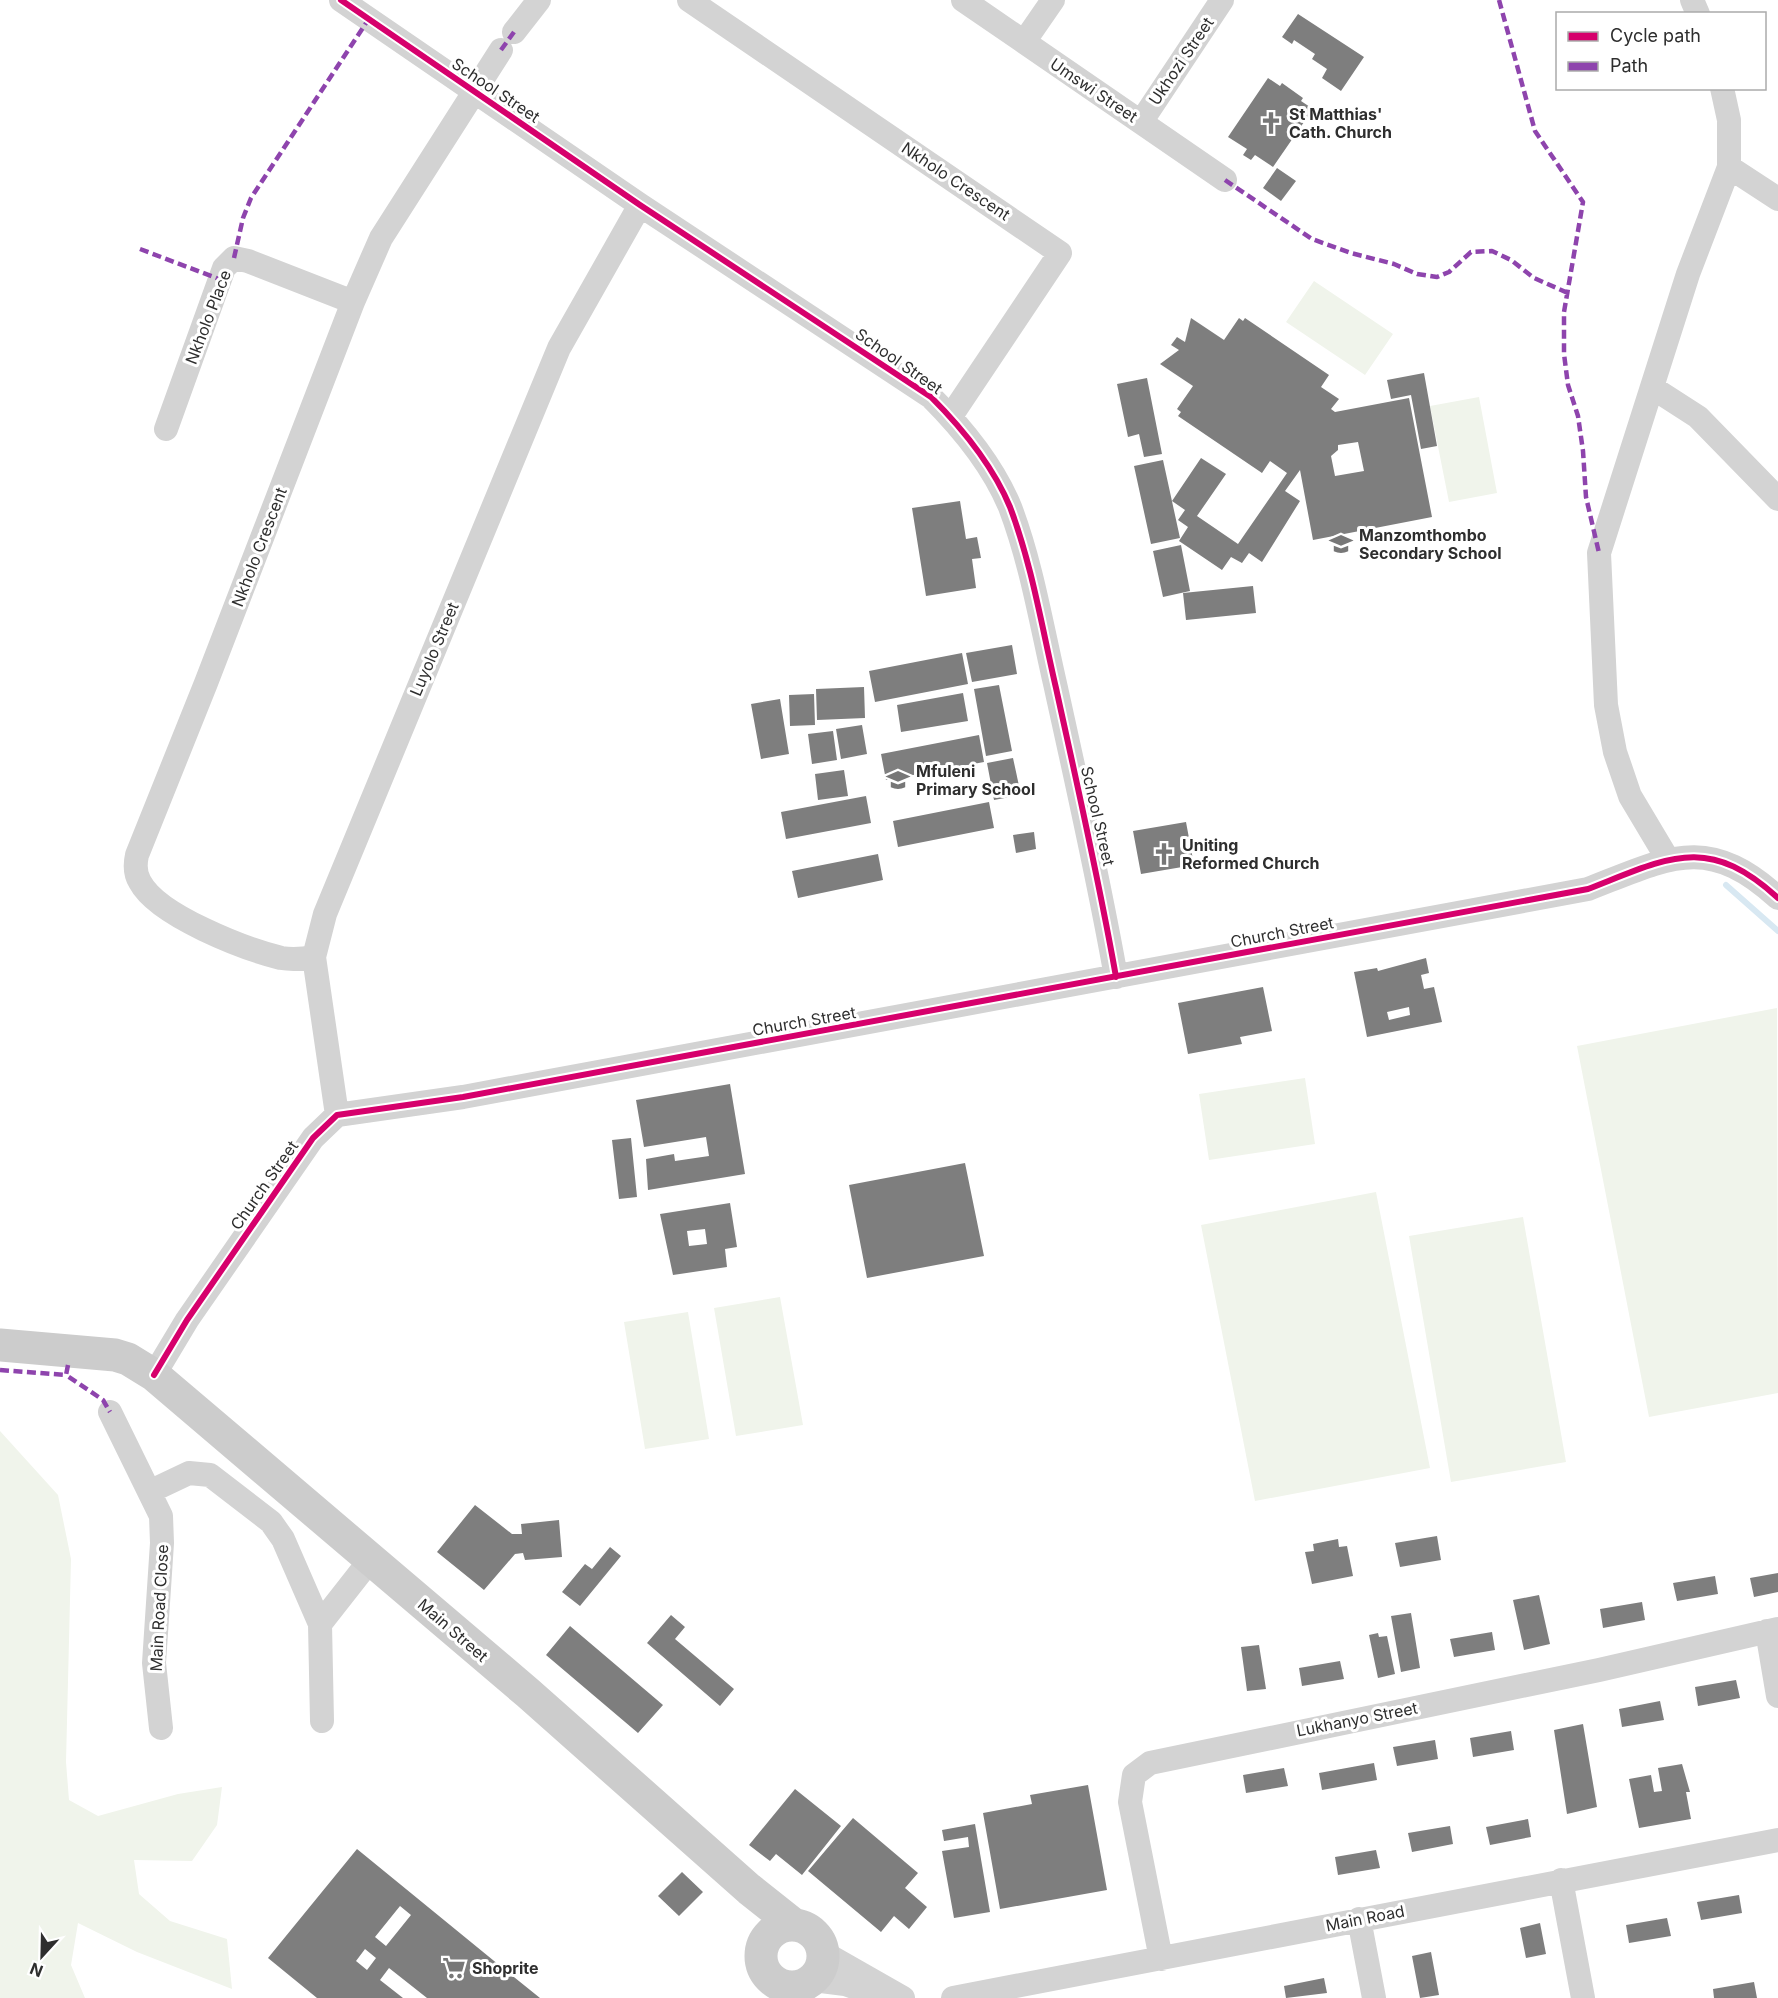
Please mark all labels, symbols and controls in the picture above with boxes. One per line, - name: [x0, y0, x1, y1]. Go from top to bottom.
- legend: [1556, 12, 1766, 90]
- street label: Ukhozi Street: [1144, 13, 1218, 109]
- text: Cycle path: [1610, 25, 1701, 46]
- street label: School Street: [448, 53, 544, 127]
- street label: Umswi Street: [1047, 53, 1141, 127]
- text: Path: [1610, 55, 1648, 76]
- place label: St Matthias' Cath. Church: [1289, 104, 1392, 142]
- church icon: St Matthias' Cath. Church: [1258, 110, 1284, 136]
- street label: Nkholo Crescent: [898, 137, 1014, 225]
- street label: Nkholo Place: [181, 267, 235, 367]
- street label: School Street: [852, 324, 946, 398]
- street label: Nkholo Crescent: [227, 484, 291, 610]
- place label: Manzomthombo Secondary School: [1359, 525, 1502, 563]
- school or university icon: Manzomthombo Secondary School: [1328, 531, 1354, 557]
- street label: Luyolo Street: [405, 599, 463, 699]
- place label: Mfuleni Primary School: [916, 761, 1035, 799]
- street label: School Street: [1077, 764, 1119, 868]
- school or university icon: Mfuleni Primary School: [885, 767, 911, 793]
- place label: Uniting Reformed Church: [1182, 835, 1320, 873]
- church icon: Uniting Reformed Church: [1151, 841, 1177, 867]
- street label: Church Street: [1229, 912, 1335, 952]
- street label: Church Street: [751, 1002, 857, 1040]
- street label: Church Street: [226, 1136, 302, 1234]
- street label: Main Road Close: [146, 1544, 172, 1672]
- street label: Main Street: [414, 1594, 492, 1666]
- street label: Lukhanyo Street: [1295, 1697, 1419, 1741]
- street label: Main Road: [1324, 1901, 1406, 1935]
- north arrow: [12, 1926, 72, 1986]
- supermarket icon: Shoprite: [441, 1955, 467, 1981]
- text: N: [27, 1958, 46, 1981]
- place label: Shoprite: [472, 1958, 539, 1978]

